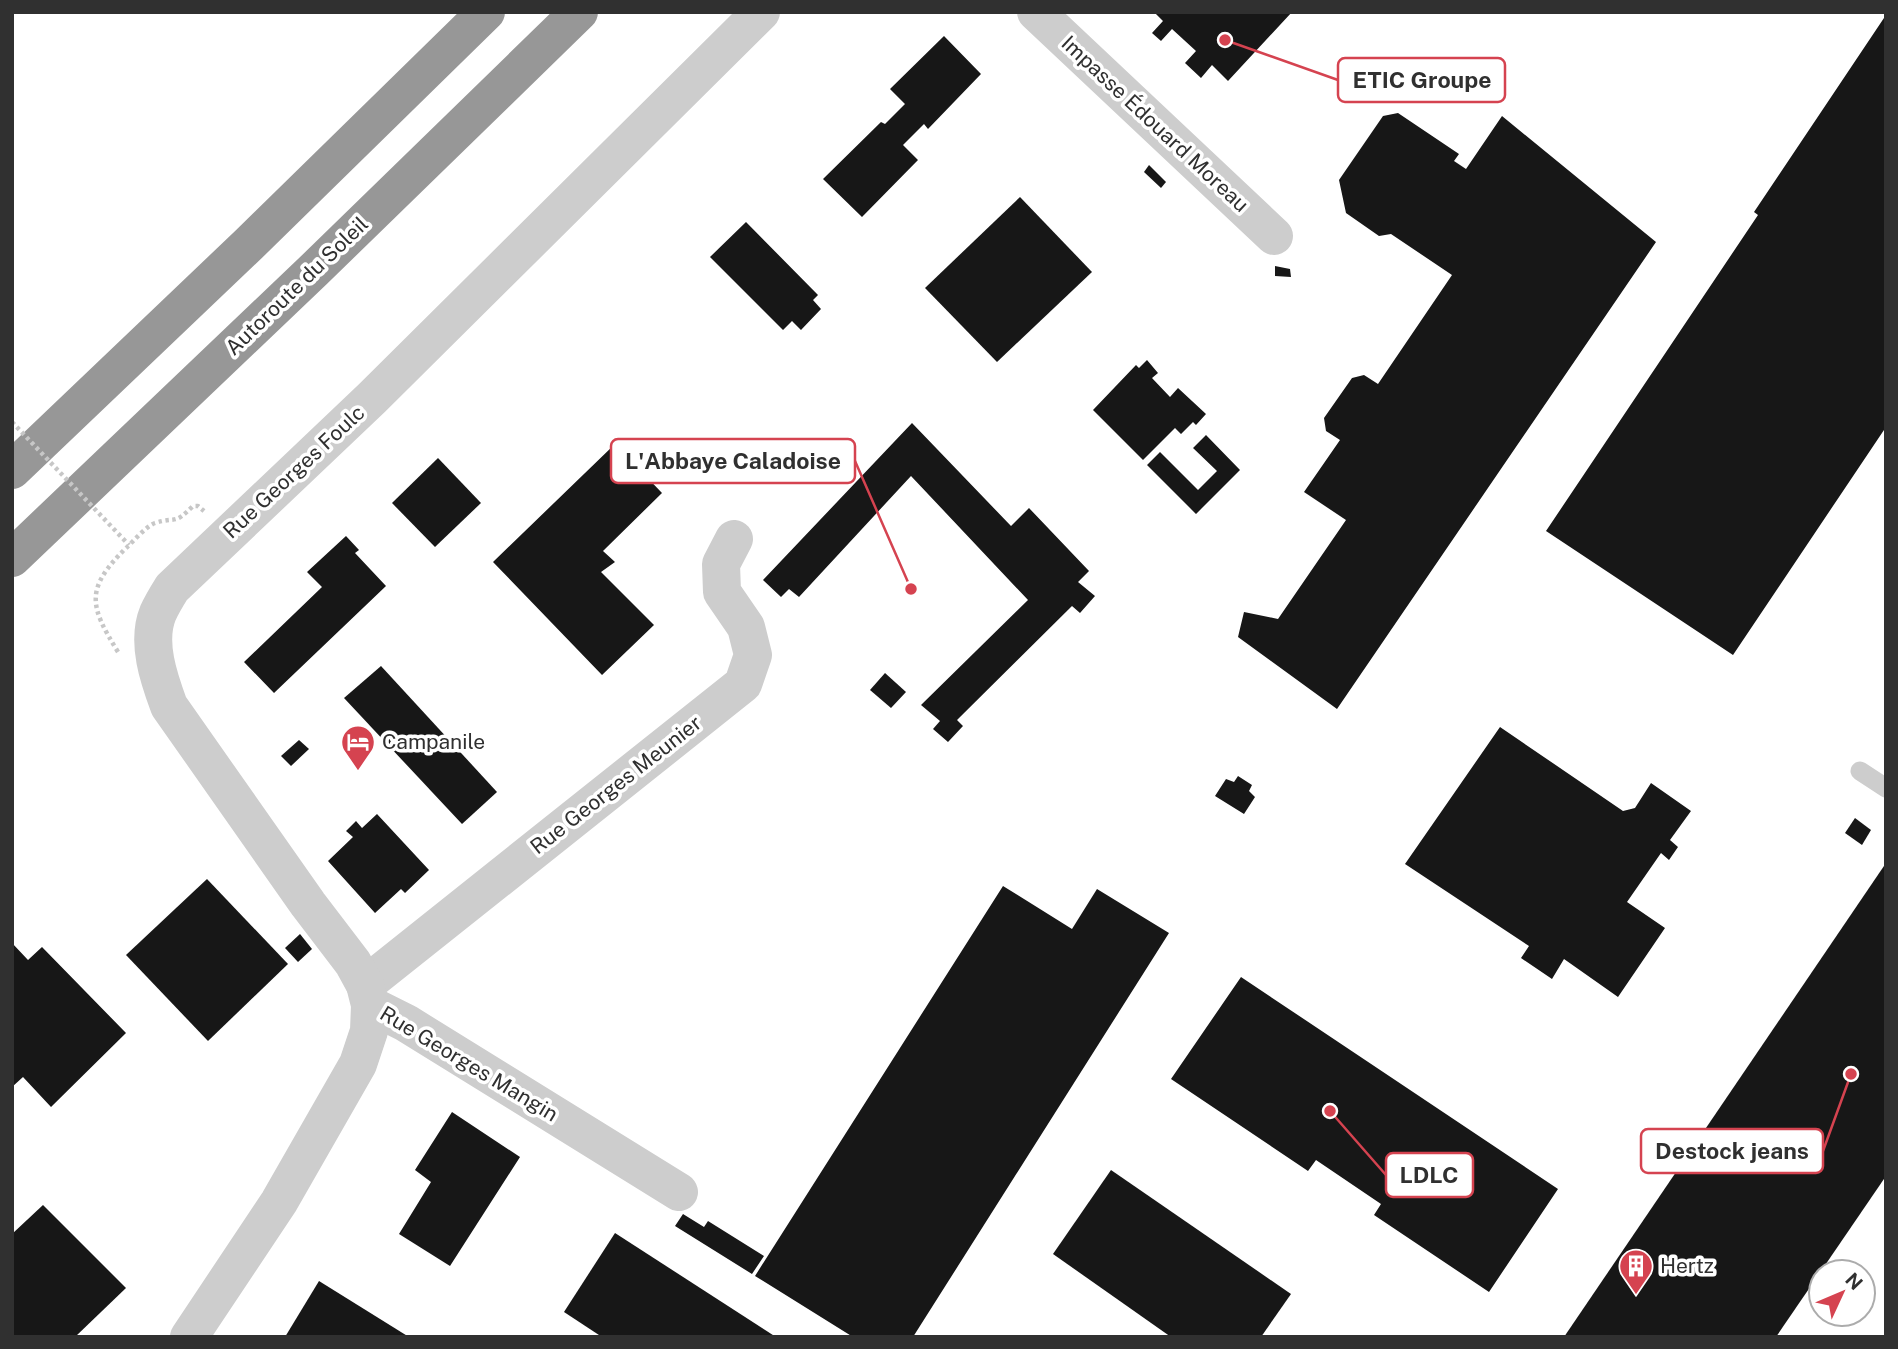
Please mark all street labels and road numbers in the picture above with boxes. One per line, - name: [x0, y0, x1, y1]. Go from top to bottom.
- street label: Impasse Édouard Moreau: [1057, 30, 1254, 217]
- street label: Autoroute du Soleil: [220, 211, 373, 360]
- street label: Rue Georges Foulc: [218, 400, 369, 543]
- street label: Rue Georges Meunier: [525, 710, 706, 859]
- street label: Rue Georges Mangin: [376, 1001, 563, 1127]

